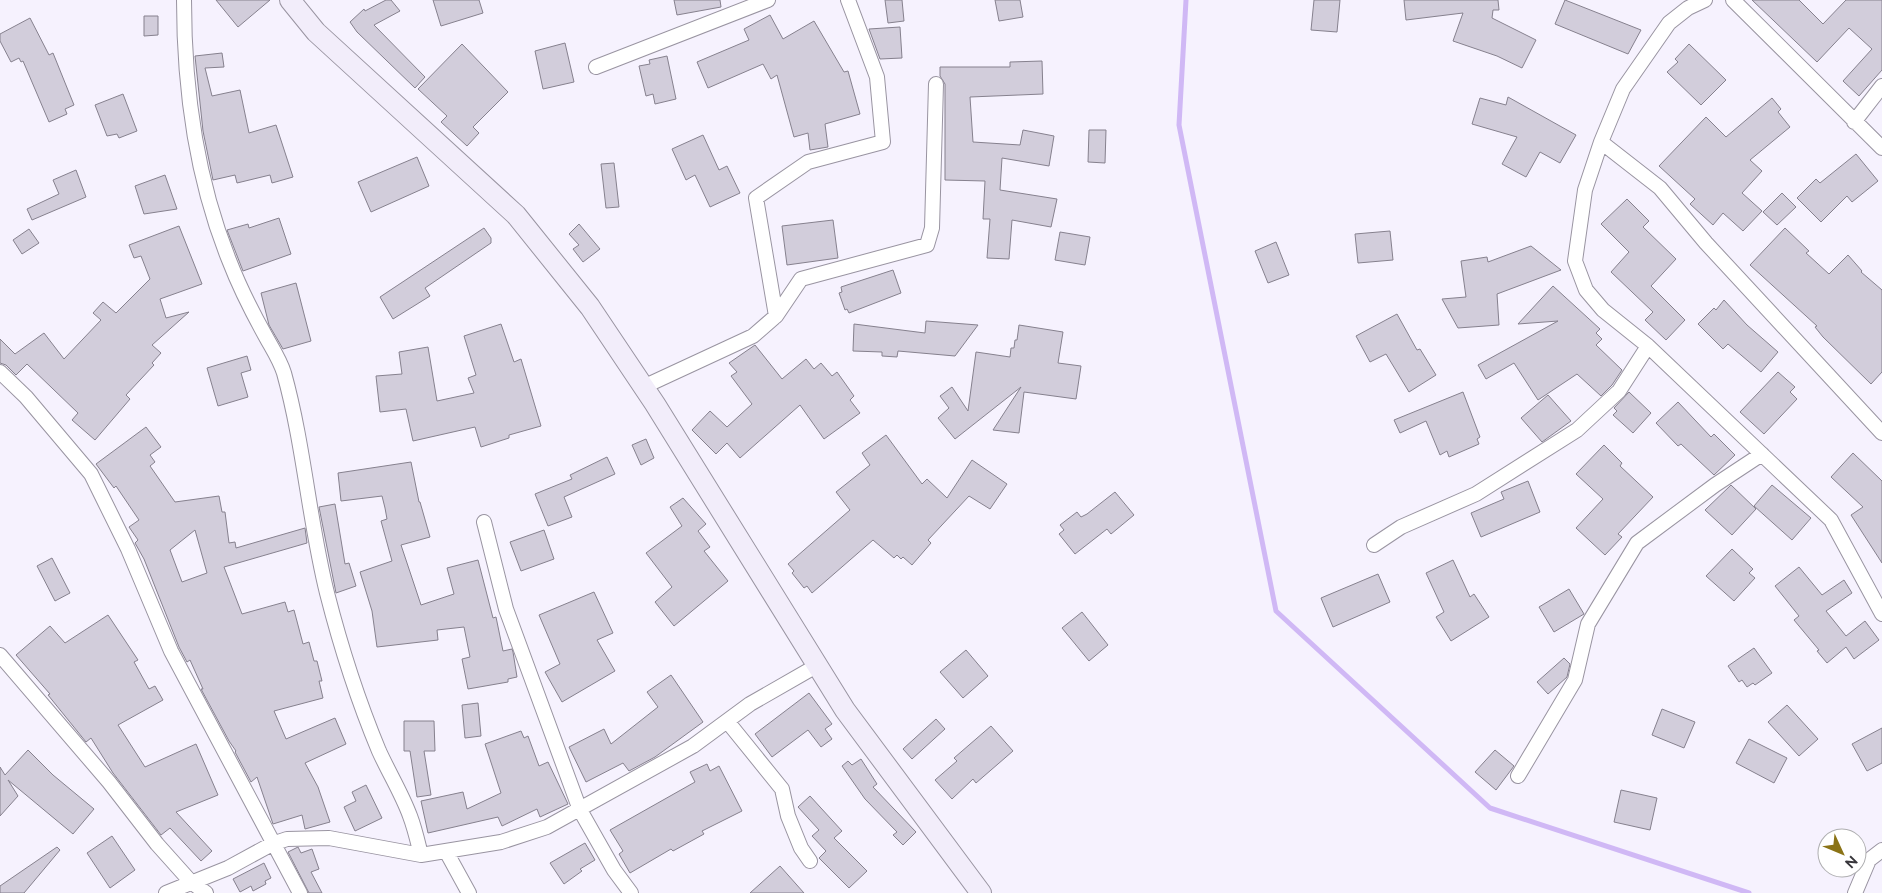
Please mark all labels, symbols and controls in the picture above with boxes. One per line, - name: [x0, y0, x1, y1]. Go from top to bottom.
- north arrow: [1817, 828, 1867, 878]
- text: N: [1842, 853, 1861, 871]

